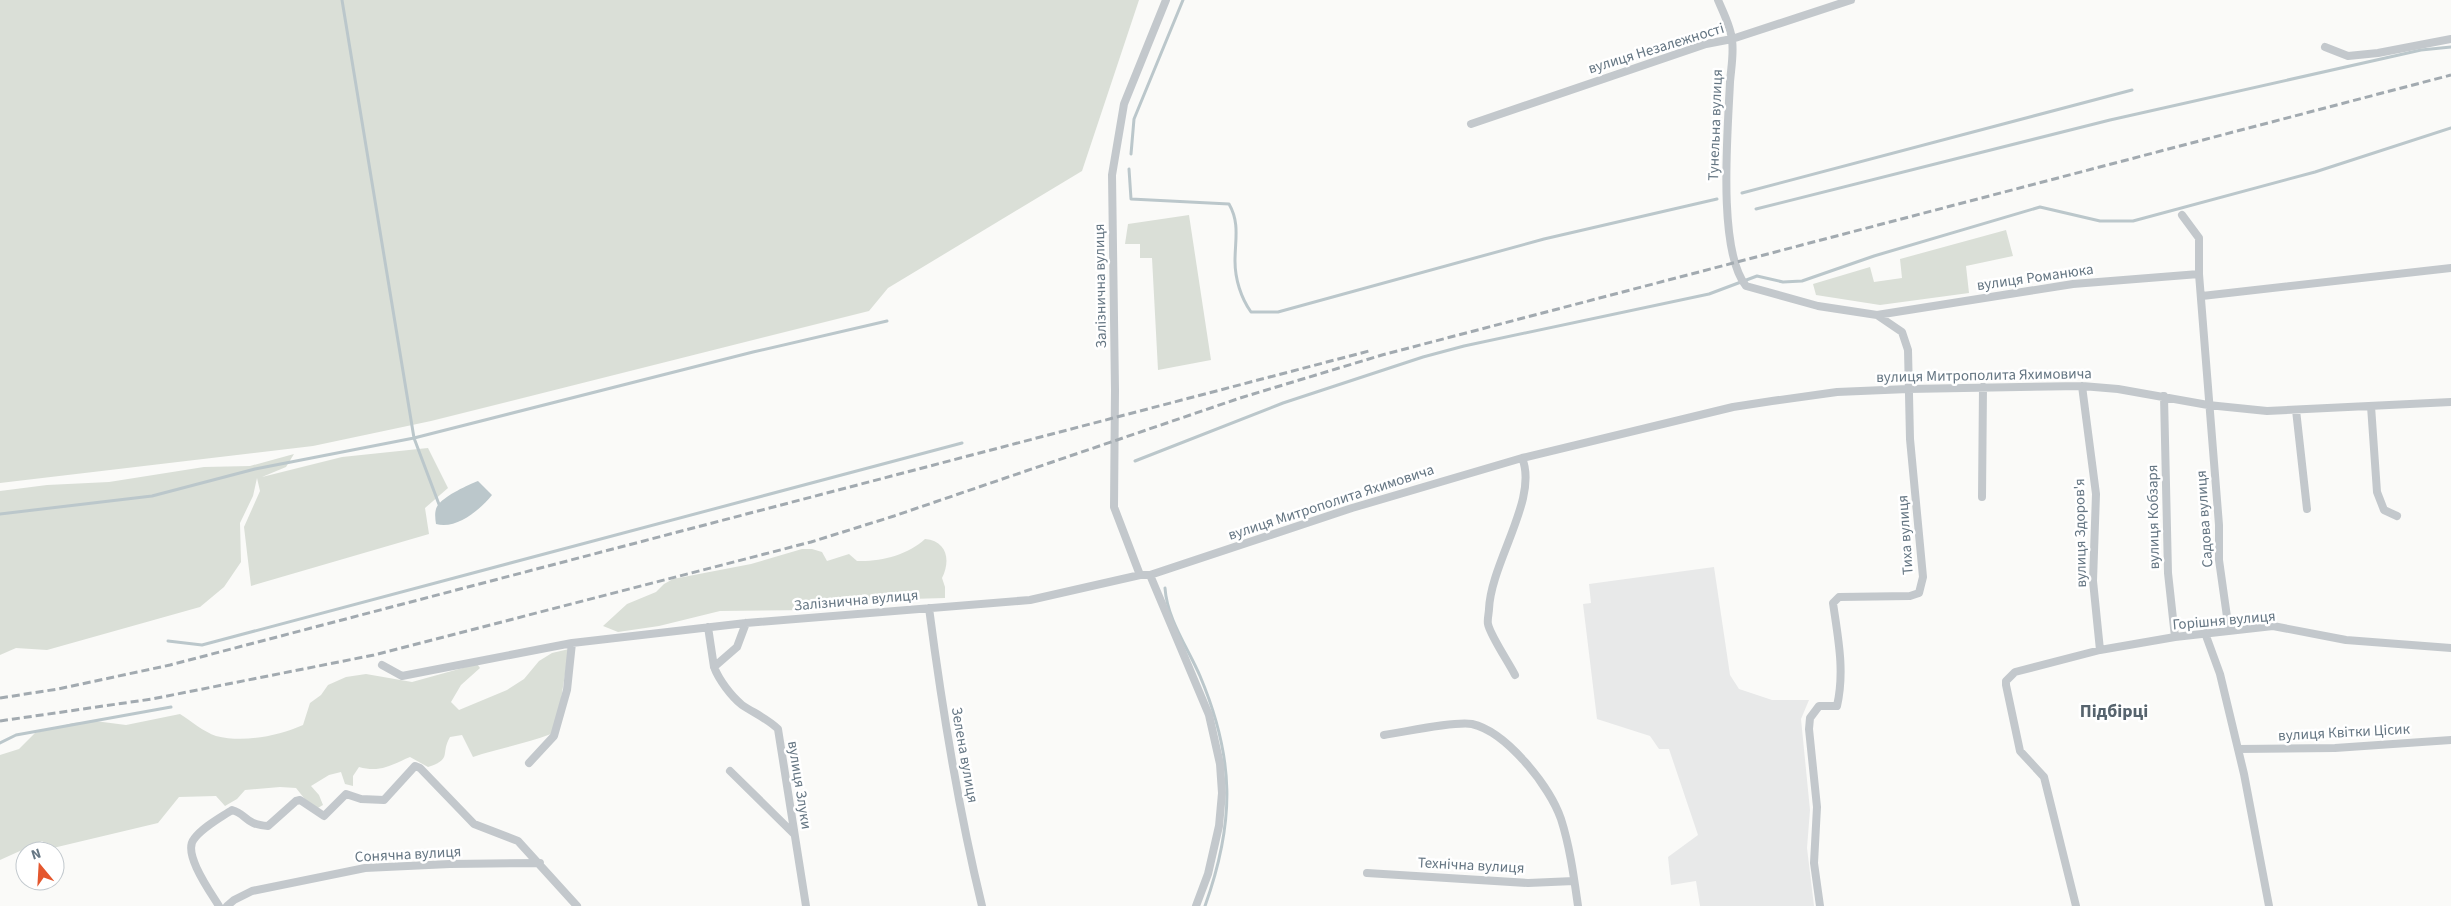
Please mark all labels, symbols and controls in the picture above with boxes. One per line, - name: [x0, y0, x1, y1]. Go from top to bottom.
- street label: вулиця Незалежності: [1586, 18, 1727, 79]
- street label: Тунельна вулиця: [1703, 69, 1728, 181]
- street label: Залізнична вулиця: [1089, 223, 1112, 349]
- street label: вулиця Романюка: [1975, 259, 2095, 296]
- street label: вулиця Митрополита Яхимовича: [1876, 363, 2092, 388]
- street label: вулиця Митрополита Яхимовича: [1225, 459, 1437, 546]
- street label: вулиця Кобзаря: [2142, 464, 2165, 570]
- street label: Садова вулиця: [2191, 470, 2218, 568]
- street label: вулиця Здоров'я: [2069, 478, 2092, 588]
- street label: Тиха вулиця: [1892, 494, 1919, 576]
- street label: Залізнична вулиця: [793, 585, 919, 616]
- street label: Горішня вулиця: [2172, 606, 2276, 635]
- district label: Підбірці: [2080, 699, 2148, 724]
- street label: Зелена вулиця: [946, 705, 983, 805]
- street label: вулиця Квітки Цісик: [2278, 719, 2411, 746]
- street label: вулиця Злуки: [782, 739, 817, 831]
- north arrow: [15, 841, 65, 891]
- street label: Сонячна вулиця: [354, 841, 462, 868]
- text: N: [29, 844, 44, 866]
- street label: Технічна вулиця: [1417, 852, 1525, 879]

